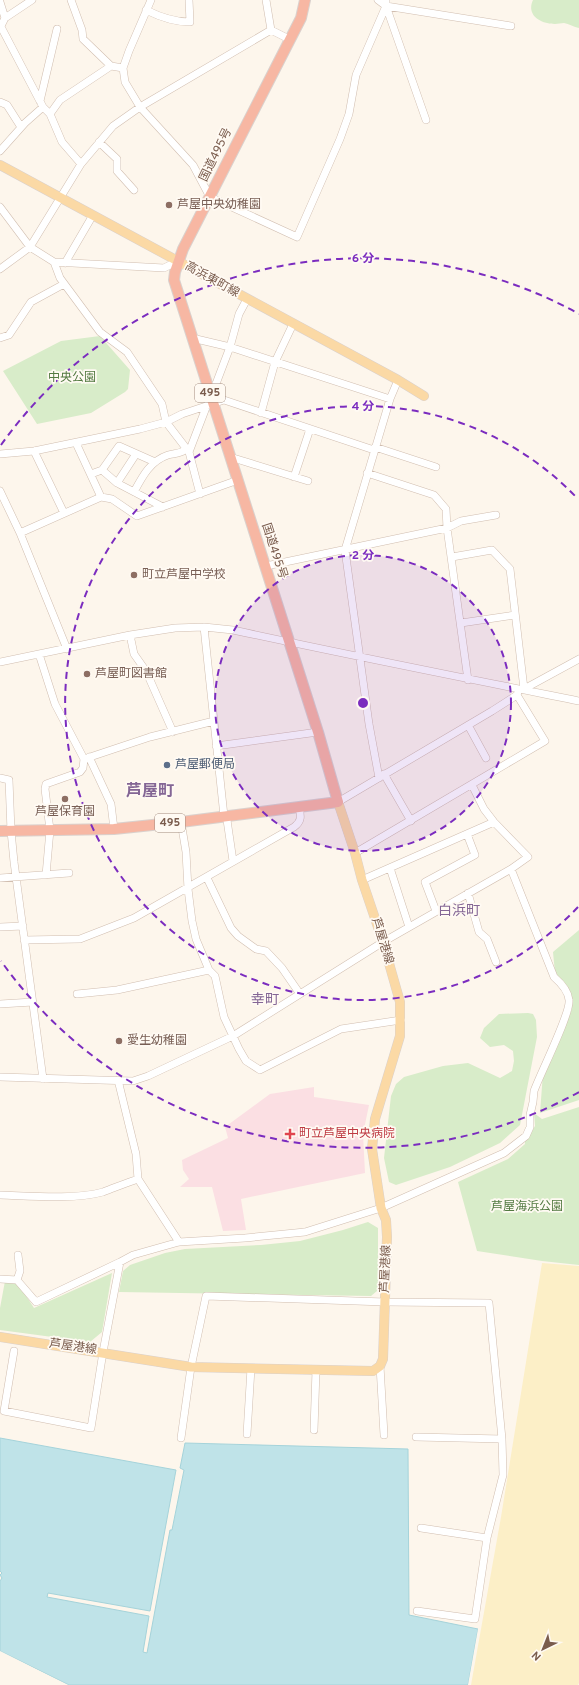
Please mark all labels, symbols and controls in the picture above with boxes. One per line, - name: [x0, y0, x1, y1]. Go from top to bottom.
- street label: 国道495号: [196, 125, 236, 185]
- place label: 芦屋中央幼稚園: [177, 197, 261, 213]
- marker: 芦屋中央幼稚園: [164, 200, 174, 210]
- text: 6 分: [352, 251, 374, 267]
- street label: 高浜東町線: [182, 258, 242, 302]
- park label: 中央公園: [48, 370, 96, 386]
- road number: 495: [195, 384, 225, 402]
- text: 4 分: [352, 399, 374, 415]
- street label: 国道495号: [257, 521, 291, 581]
- text: 2 分: [352, 548, 374, 564]
- place label: 町立芦屋中学校: [142, 567, 226, 583]
- marker: 町立芦屋中学校: [129, 570, 139, 580]
- place label: 芦屋町図書館: [95, 666, 167, 682]
- marker: 芦屋町図書館: [82, 669, 92, 679]
- centre of rings: [356, 696, 370, 710]
- place label: 芦屋郵便局: [175, 757, 235, 773]
- marker: 芦屋郵便局: [162, 760, 172, 770]
- district label: 芦屋町: [126, 782, 174, 802]
- marker: 芦屋保育園: [60, 794, 70, 804]
- place label: 芦屋保育園: [35, 804, 95, 820]
- road number: 495: [155, 814, 185, 832]
- district label: 白浜町: [438, 903, 480, 920]
- street label: 芦屋港線: [367, 916, 397, 966]
- district label: 幸町: [251, 992, 279, 1009]
- place label: 愛生幼稚園: [127, 1033, 187, 1049]
- marker: 愛生幼稚園: [114, 1036, 124, 1046]
- place label: 町立芦屋中央病院: [299, 1126, 395, 1142]
- marker: 町立芦屋中央病院: [284, 1128, 296, 1140]
- park label: 芦屋海浜公園: [491, 1199, 563, 1215]
- street label: 芦屋港線: [377, 1245, 395, 1293]
- street label: 芦屋港線: [48, 1336, 98, 1358]
- north arrow: [523, 1629, 563, 1669]
- text: N: [529, 1648, 545, 1663]

